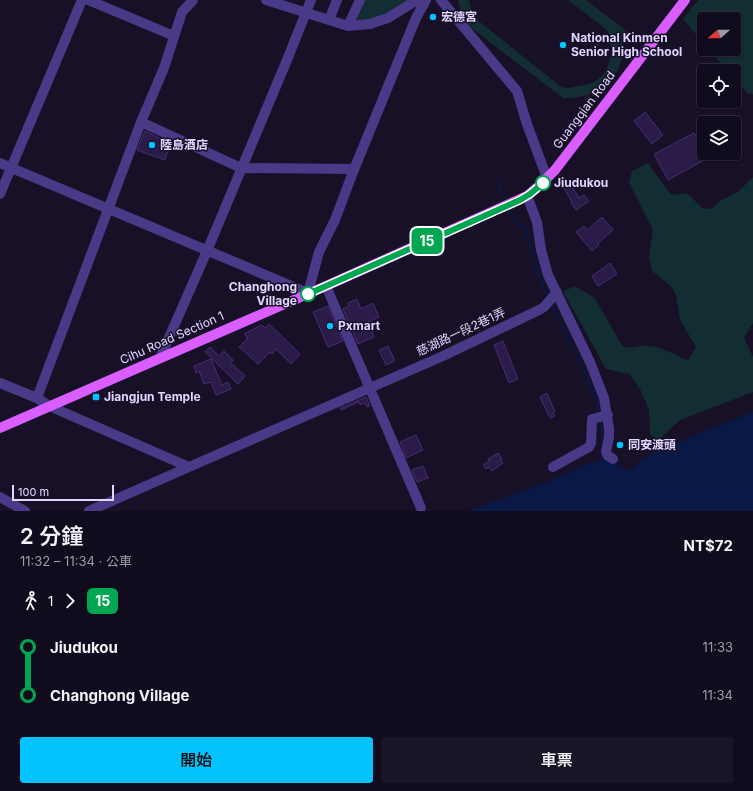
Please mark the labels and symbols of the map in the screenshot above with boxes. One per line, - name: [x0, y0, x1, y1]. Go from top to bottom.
- place label: 宏德宮: [441, 9, 477, 24]
- marker: 宏德宮: [428, 12, 438, 22]
- north arrow: [697, 12, 741, 56]
- place label: National Kinmen Senior High School: [571, 30, 682, 59]
- marker: National Kinmen Senior High School: [558, 40, 568, 50]
- street label: Guangqian Road: [549, 68, 618, 152]
- place label: 陸島酒店: [160, 137, 208, 152]
- marker: 陸島酒店: [147, 140, 157, 150]
- marker: Jiudukou: [535, 175, 551, 191]
- place label: Jiudukou: [554, 175, 608, 190]
- line badge: 15: [409, 228, 445, 254]
- place label: Changhong Village: [229, 279, 297, 308]
- marker: Changhong Village: [300, 286, 316, 302]
- street label: 慈湖路一段2巷1弄: [414, 304, 508, 359]
- street label: Cihu Road Section 1: [117, 308, 226, 367]
- place label: Pxmart: [338, 318, 381, 333]
- marker: Pxmart: [325, 321, 335, 331]
- place label: Jiangjun Temple: [104, 389, 201, 404]
- marker: Jiangjun Temple: [91, 392, 101, 402]
- place label: 同安渡頭: [628, 437, 676, 452]
- marker: 同安渡頭: [615, 440, 625, 450]
- scale bar: [12, 483, 114, 502]

